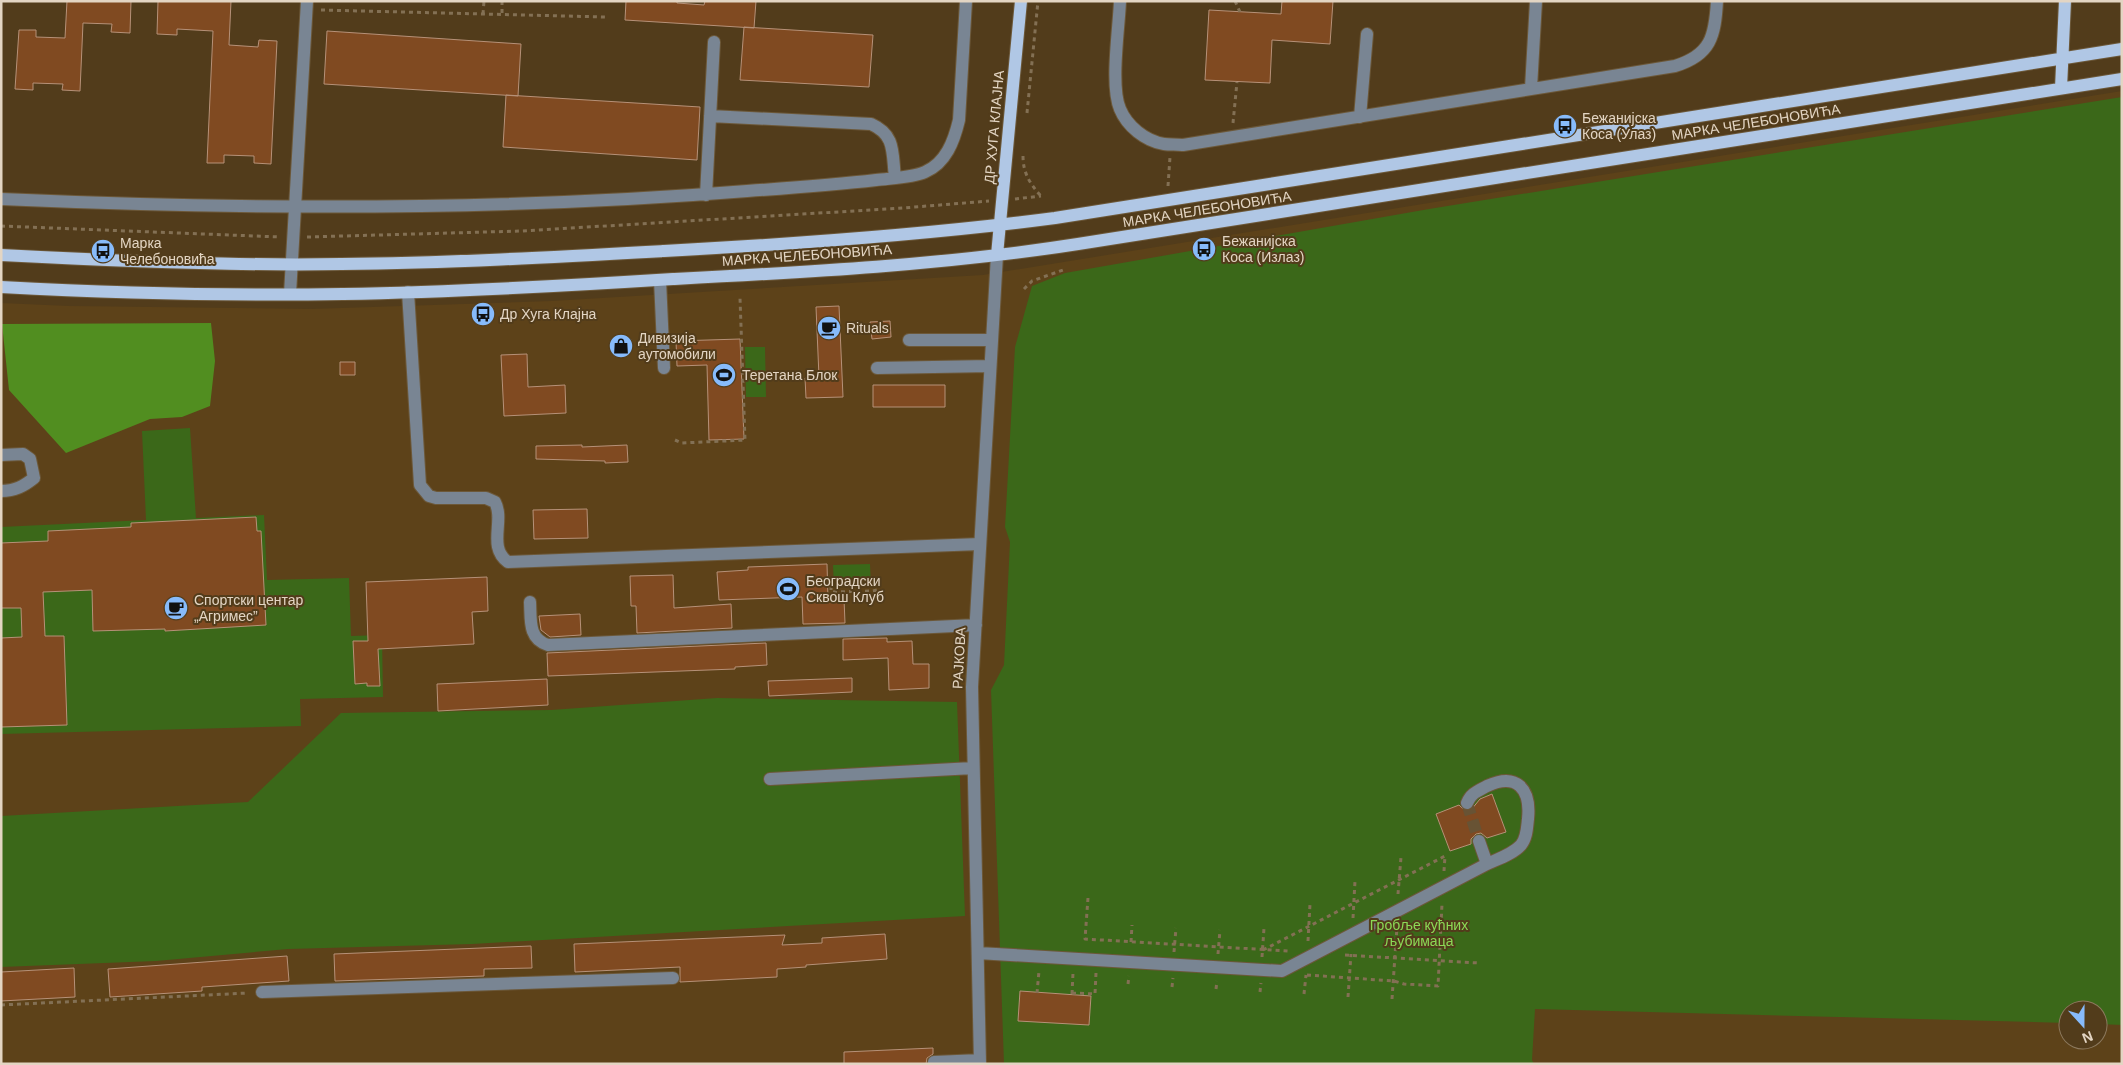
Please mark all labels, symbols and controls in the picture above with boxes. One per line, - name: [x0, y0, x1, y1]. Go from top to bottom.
- street label: ДР ХУГА КЛАЈНА: [981, 69, 1007, 184]
- street label: МАРКА ЧЕЛЕБОНОВИЋА: [1671, 101, 1842, 143]
- place label: Бежанијска Коса (Улаз): [1582, 110, 1656, 142]
- bus stop icon: Бежанијска Коса (Улаз): [1552, 113, 1578, 139]
- street label: МАРКА ЧЕЛЕБОНОВИЋА: [1122, 188, 1293, 230]
- place label: Бежанијска Коса (Излаз): [1222, 233, 1304, 265]
- place label: Марка Челебоновића: [120, 235, 215, 267]
- bus stop icon: Бежанијска Коса (Излаз): [1191, 236, 1217, 262]
- bus stop icon: Марка Челебоновића: [90, 238, 116, 264]
- street label: МАРКА ЧЕЛЕБОНОВИЋА: [721, 241, 893, 269]
- bus stop icon: Др Хуга Клајна: [470, 301, 496, 327]
- place label: Др Хуга Клајна: [500, 306, 597, 322]
- cafe icon: Rituals: [816, 315, 842, 341]
- place label: Rituals: [846, 320, 889, 336]
- place label: Дивизија аутомобили: [638, 330, 716, 362]
- shop icon: Дивизија аутомобили: [608, 333, 634, 359]
- sports icon: Теретана Блок: [711, 362, 737, 388]
- place label: Теретана Блок: [742, 367, 838, 383]
- place label: Београдски Сквош Клуб: [806, 573, 884, 605]
- sports icon: Београдски Сквош Клуб: [775, 576, 801, 602]
- place label: Спортски центар „Агримес”: [194, 592, 303, 624]
- cafe icon: Спортски центар „Агримес”: [163, 595, 189, 621]
- street label: РАЈКОВА: [949, 626, 969, 689]
- park label: Гробље кућних љубимаца: [1370, 917, 1468, 949]
- north arrow: [2058, 1000, 2108, 1050]
- text: N: [2080, 1028, 2095, 1046]

